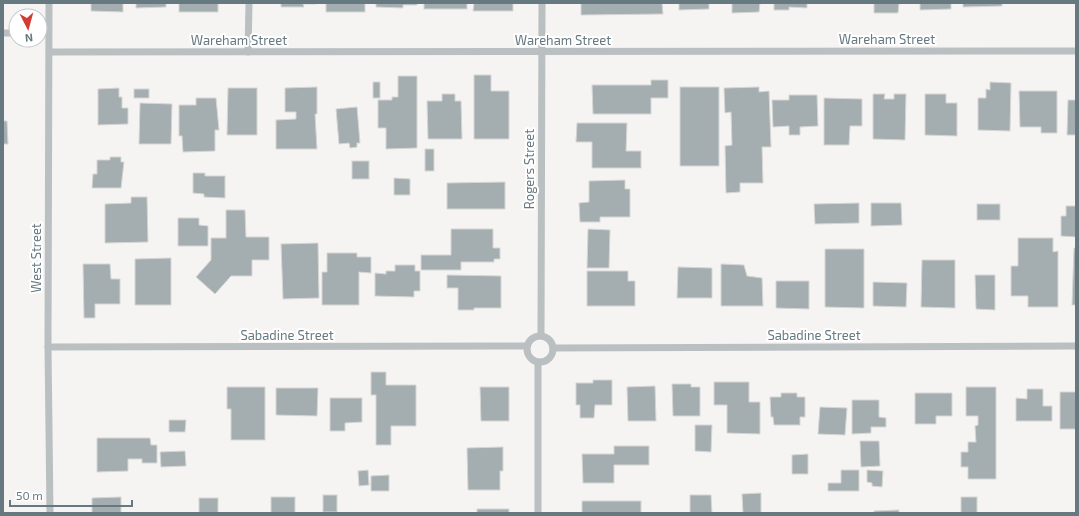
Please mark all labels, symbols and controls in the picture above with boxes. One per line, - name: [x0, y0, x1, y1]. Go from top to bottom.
- north arrow: [8, 8, 48, 48]
- street label: Wareham Street: [839, 31, 935, 47]
- text: N: [24, 32, 34, 45]
- street label: Wareham Street: [191, 32, 287, 48]
- street label: Wareham Street: [515, 32, 611, 48]
- street label: Rogers Street: [521, 129, 537, 209]
- street label: West Street: [28, 223, 44, 293]
- street label: Sabadine Street: [240, 327, 334, 343]
- street label: Sabadine Street: [767, 327, 861, 343]
- scale bar: [10, 482, 132, 508]
- text: 50 m: [16, 488, 43, 502]

